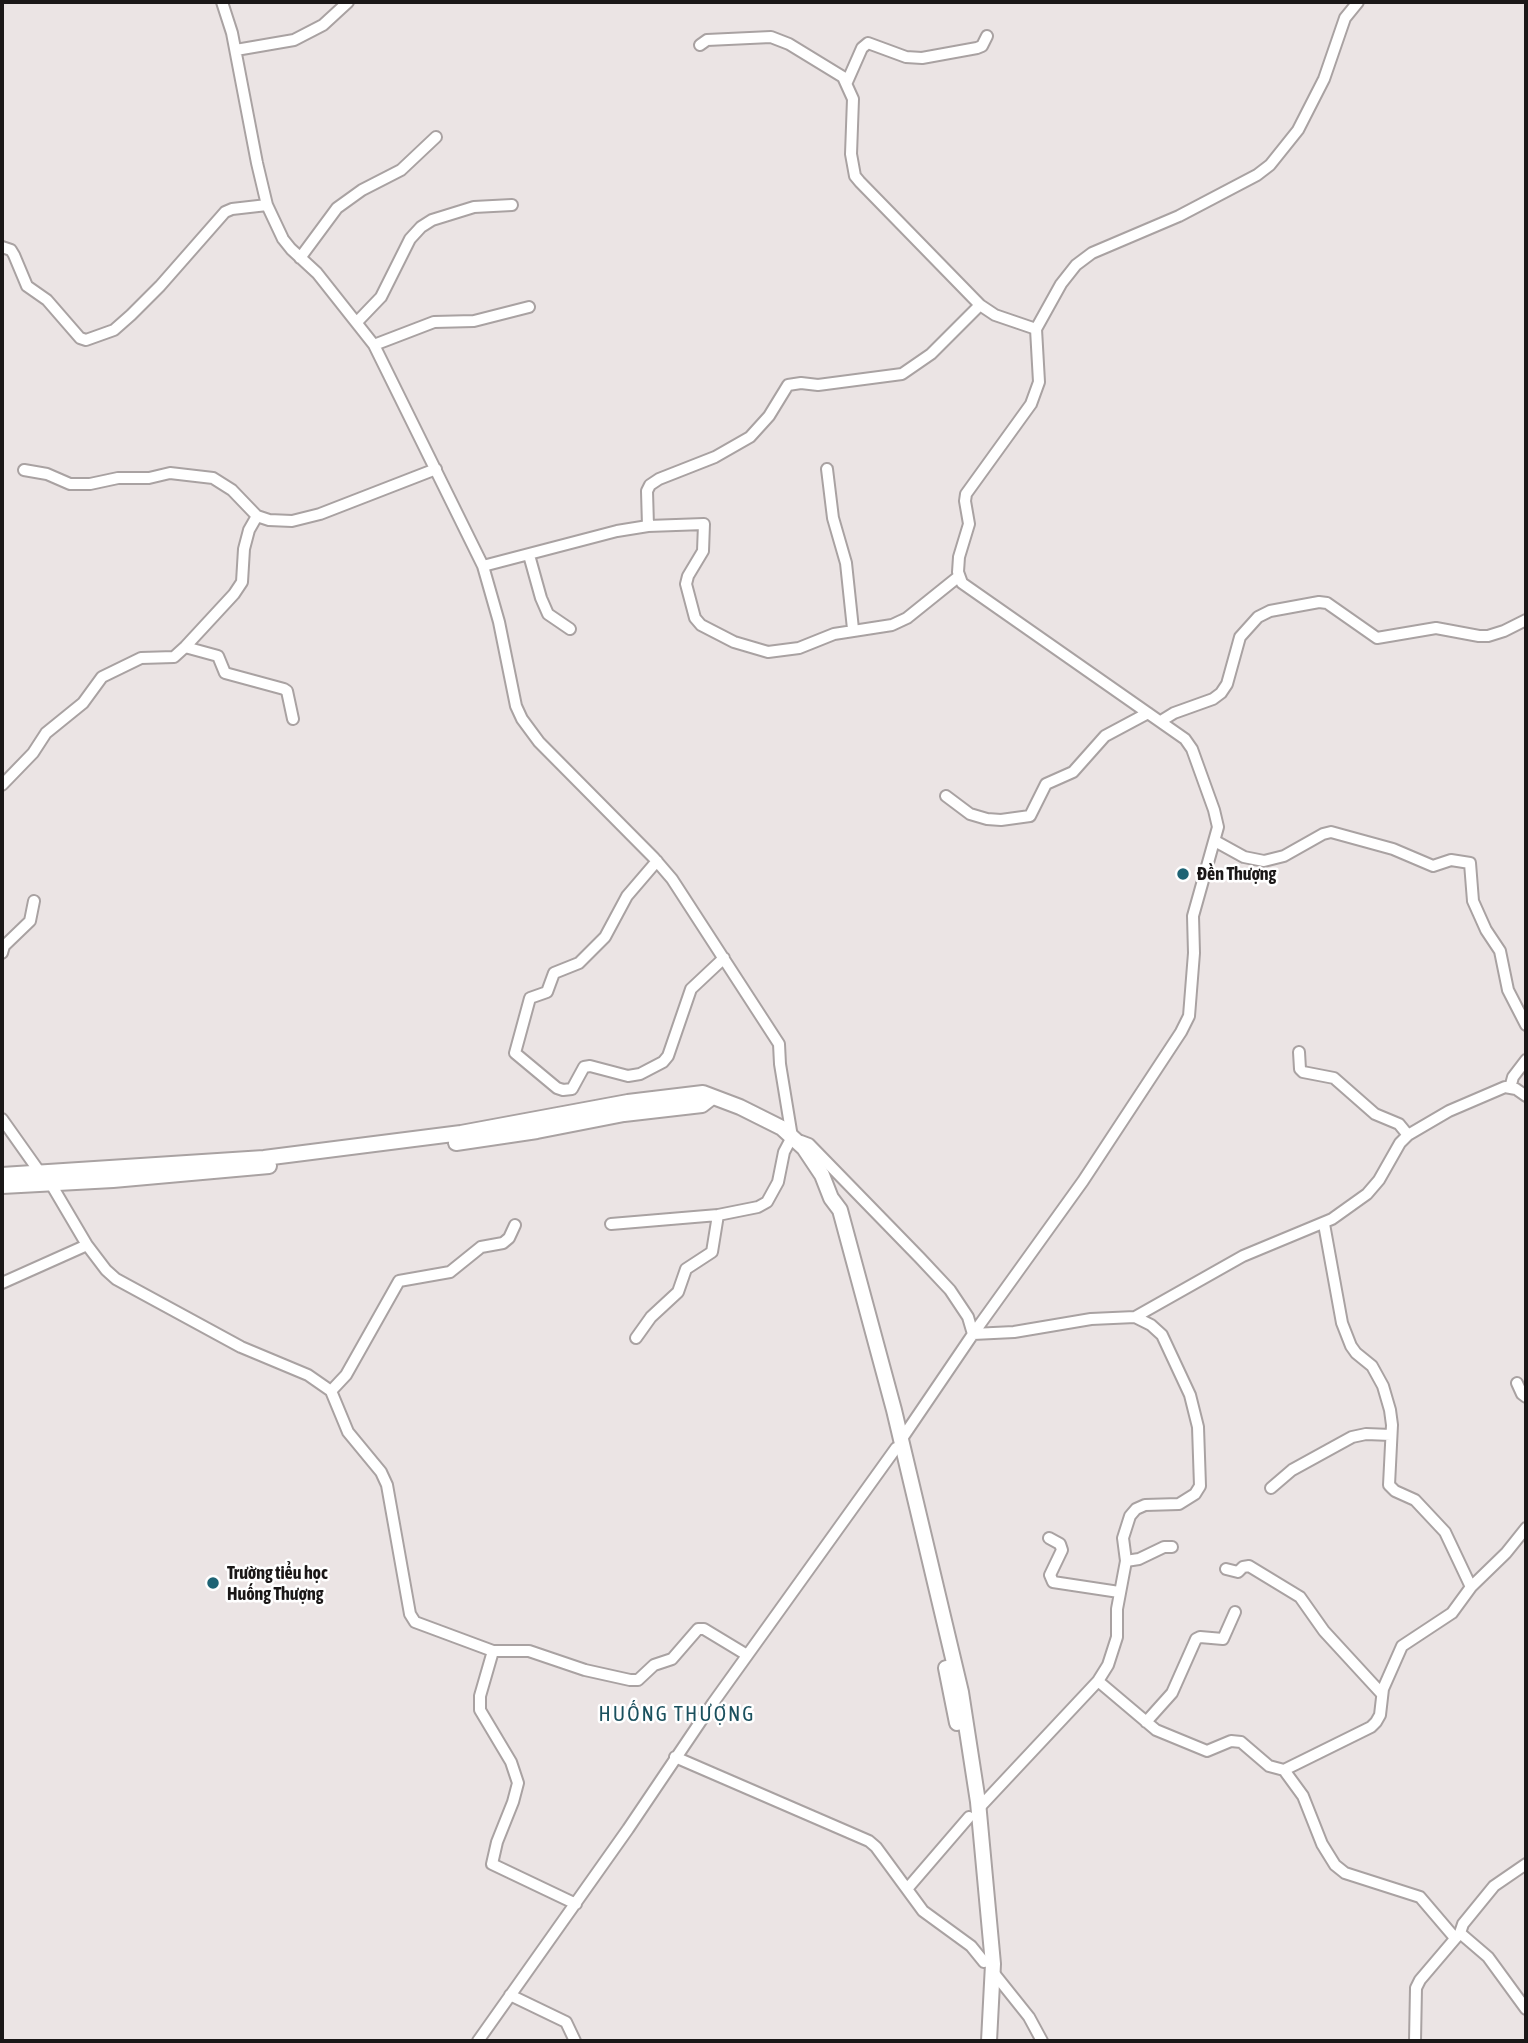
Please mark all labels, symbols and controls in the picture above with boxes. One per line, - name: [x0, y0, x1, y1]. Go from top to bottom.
- place label: Đền Thượng: [1197, 863, 1276, 885]
- marker: Đền Thượng: [1175, 866, 1191, 882]
- place label: Trường tiểu học Huống Thượng: [227, 1562, 328, 1604]
- marker: Trường tiểu học Huống Thượng: [205, 1575, 221, 1591]
- district label: HUỐNG THƯỢNG: [600, 1701, 754, 1727]

